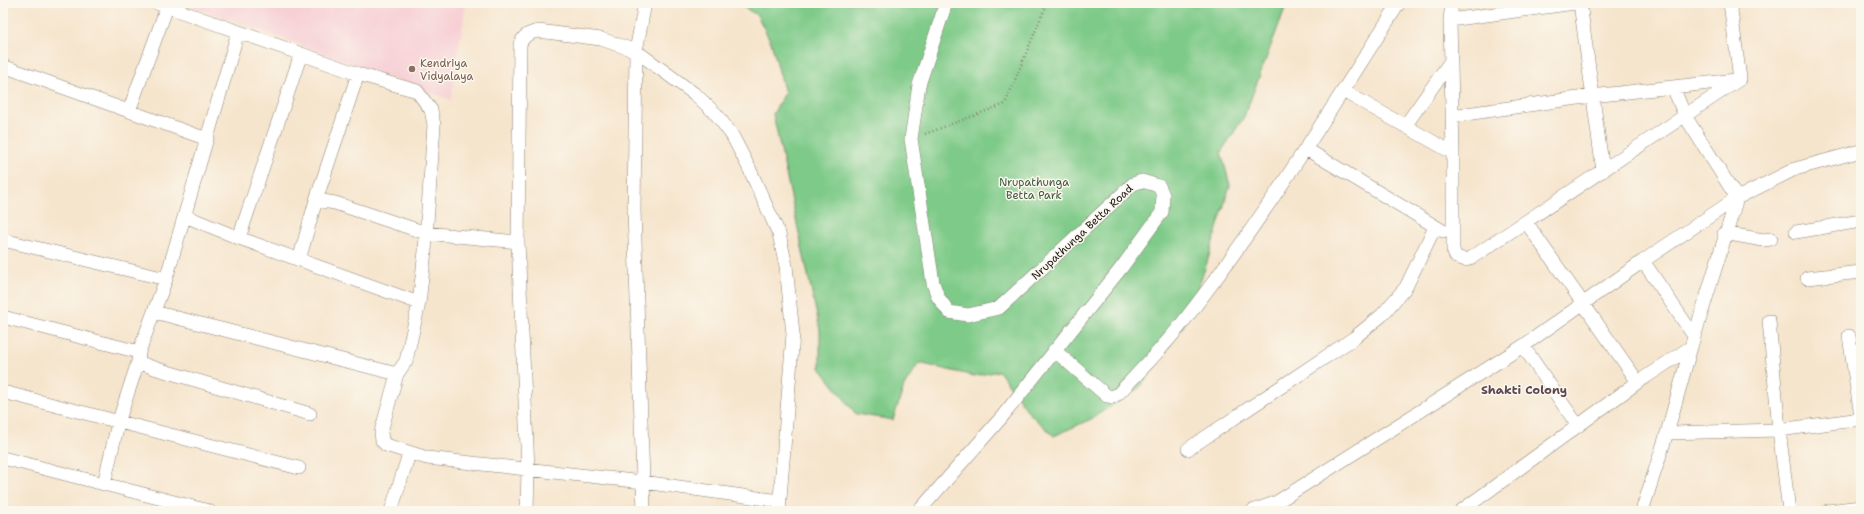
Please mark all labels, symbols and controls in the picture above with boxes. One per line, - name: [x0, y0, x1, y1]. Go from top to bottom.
- place label: Kendriya Vidyalaya: [420, 56, 473, 84]
- marker: Kendriya Vidyalaya: [407, 64, 417, 74]
- park label: Nrupathunga Betta Park: [999, 175, 1069, 203]
- street label: Nrupathunga Betta Road: [1028, 181, 1136, 283]
- district label: Shakti Colony: [1481, 382, 1567, 398]

